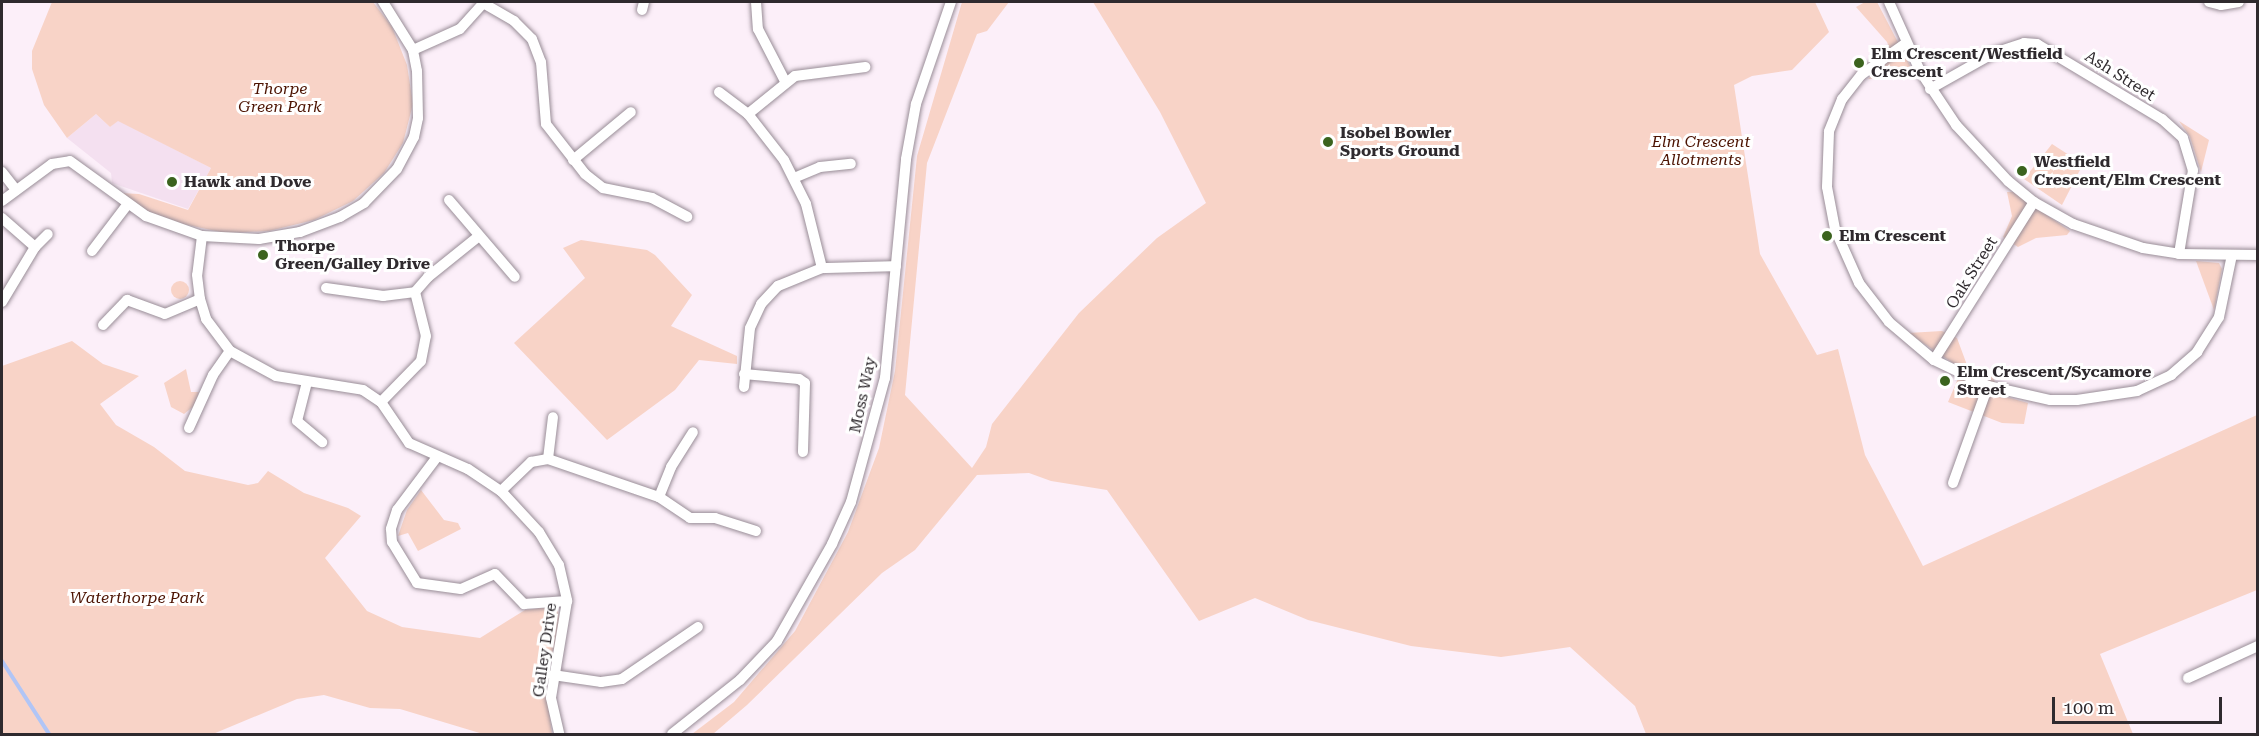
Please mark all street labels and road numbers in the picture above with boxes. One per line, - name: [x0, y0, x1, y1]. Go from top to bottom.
- street label: Ash Street: [2081, 47, 2159, 105]
- street label: Oak Street: [1942, 233, 2002, 313]
- street label: Moss Way: [846, 355, 880, 435]
- street label: Galley Drive: [529, 602, 561, 698]

